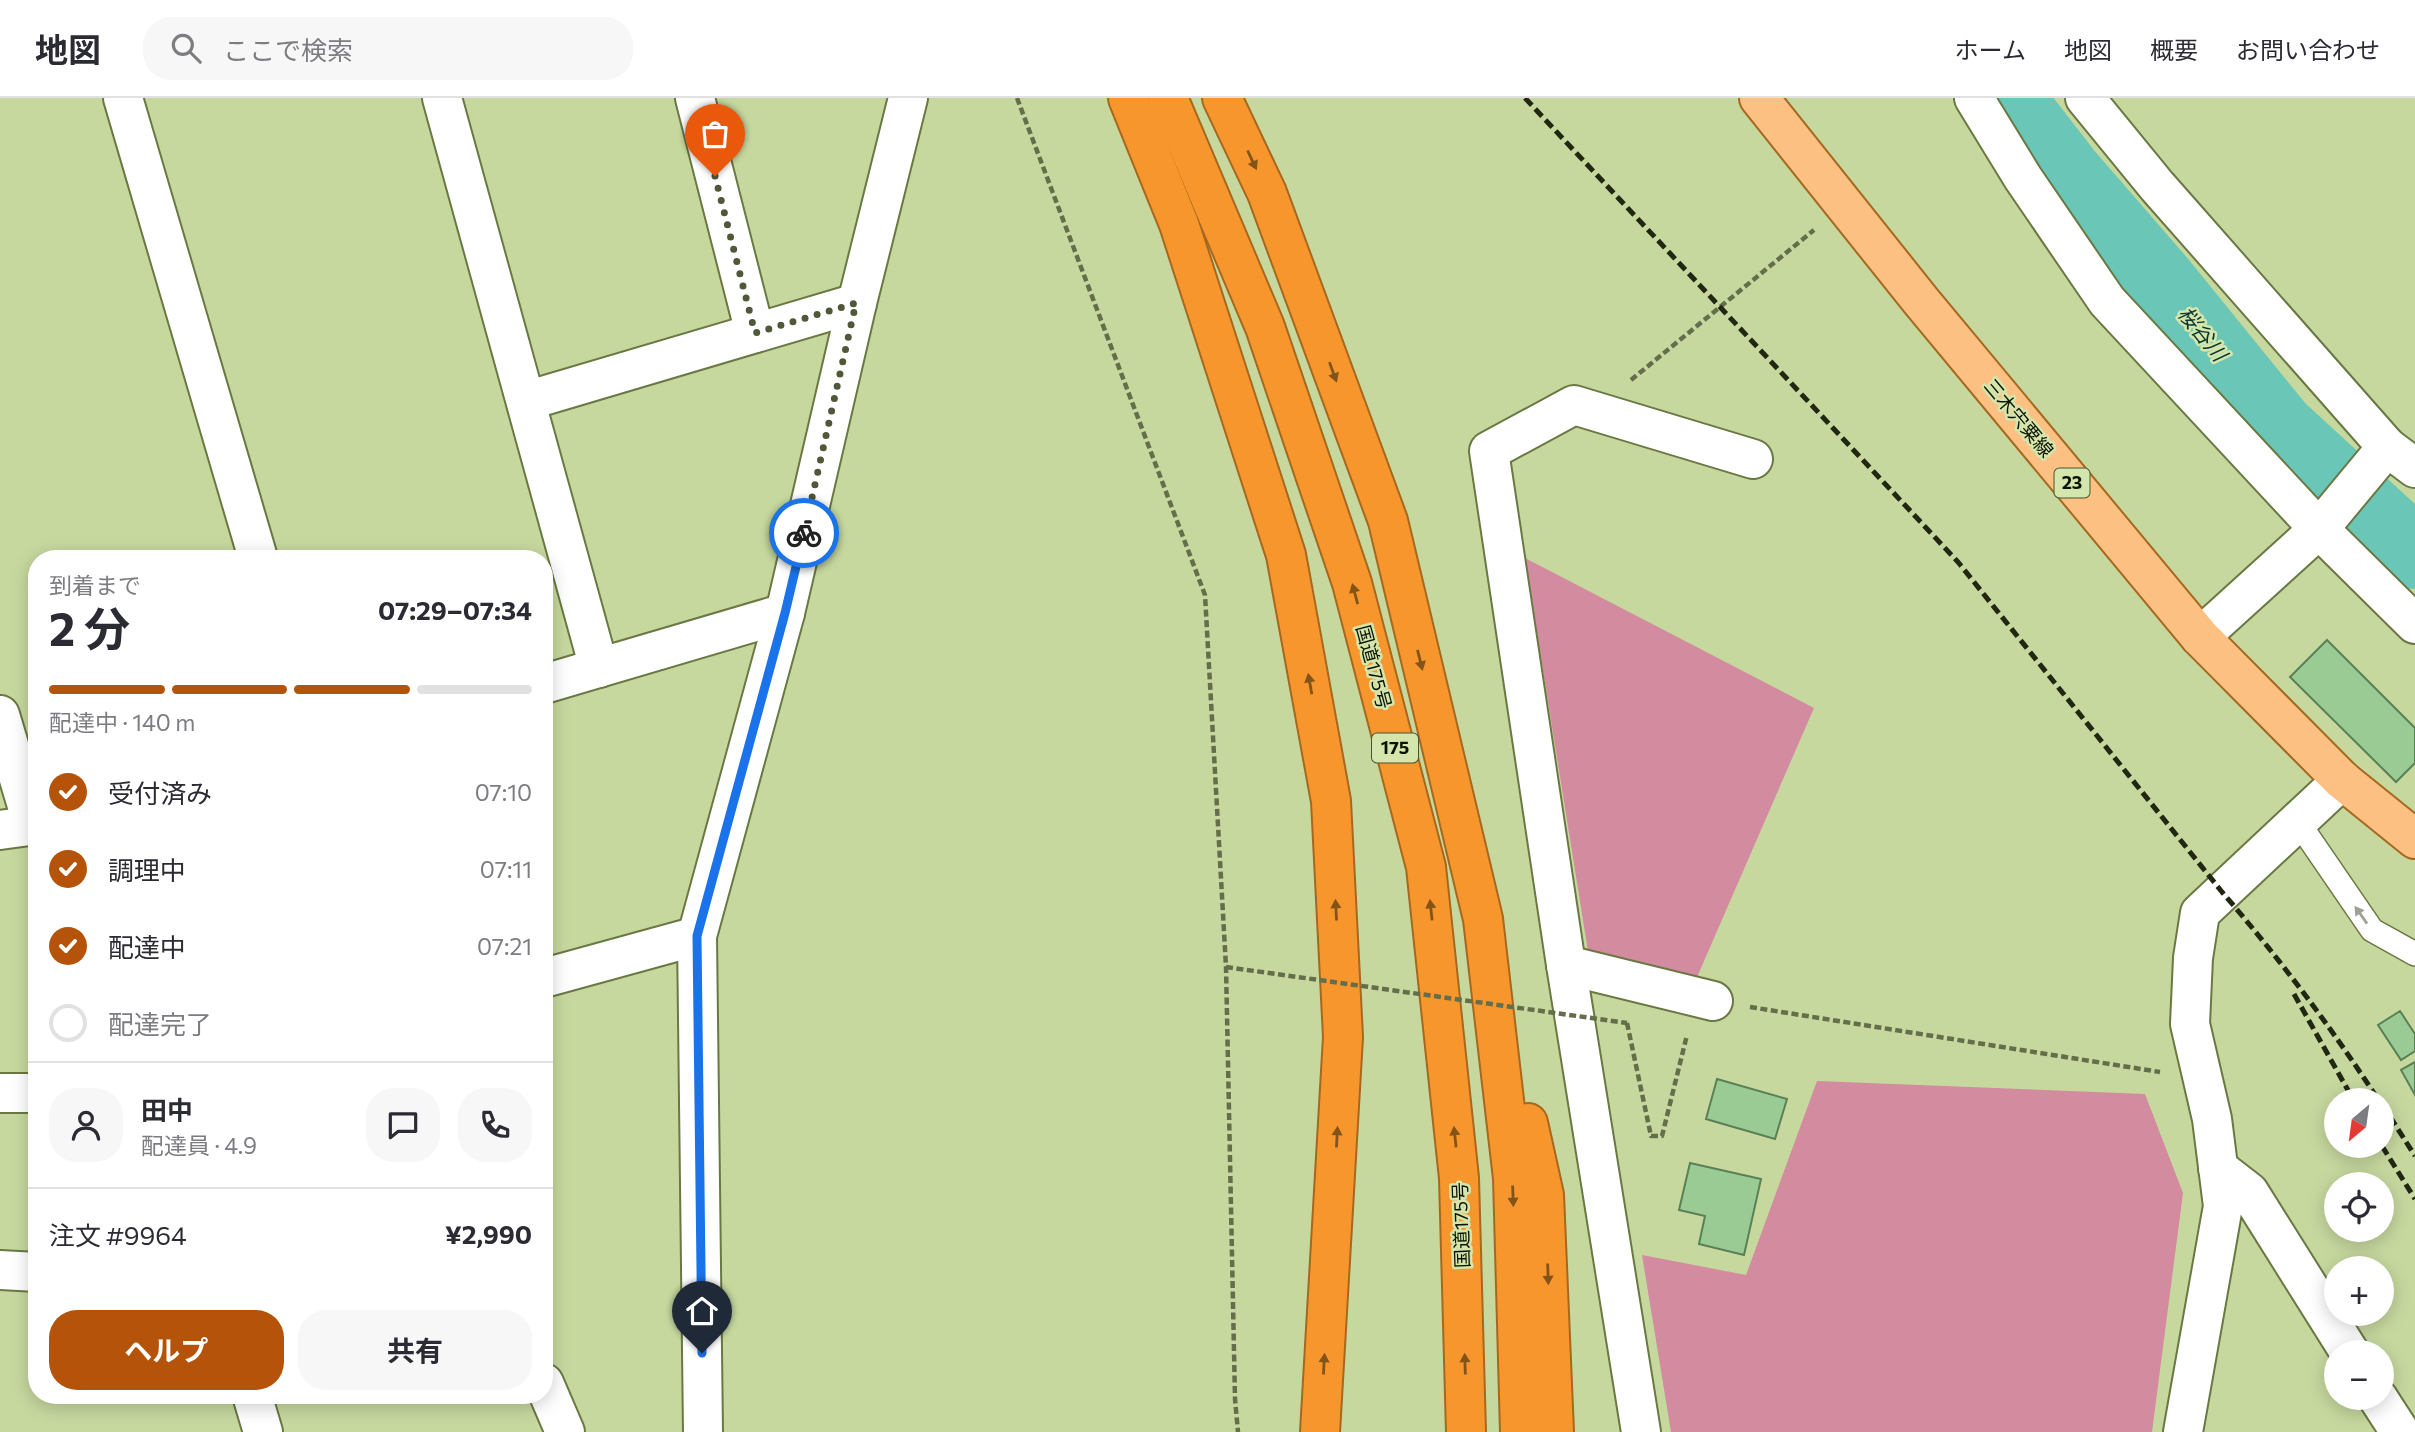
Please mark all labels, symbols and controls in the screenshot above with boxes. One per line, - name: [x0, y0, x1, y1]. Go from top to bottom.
- search box: [143, 17, 633, 80]
- text: 地図: [35, 28, 101, 69]
- icon: search: [167, 29, 205, 67]
- text: ここで検索: [223, 34, 353, 65]
- text: ホーム: [1955, 35, 2026, 64]
- text: 地図: [2064, 35, 2112, 64]
- text: 概要: [2150, 35, 2198, 64]
- text: お問い合わせ: [2236, 35, 2380, 64]
- pin: [685, 104, 745, 176]
- icon: bag: [696, 115, 734, 153]
- one-way arrow: [1246, 150, 1257, 170]
- water label: 桜谷川: [2174, 301, 2234, 367]
- one-way arrow: [1328, 362, 1339, 383]
- street label: 三木宍粟線: [1980, 374, 2059, 461]
- road number: 23: [2054, 468, 2090, 498]
- courier: [769, 498, 839, 568]
- icon: bike: [785, 514, 823, 552]
- text: 到着まで: [49, 571, 141, 599]
- one-way arrow: [1349, 583, 1360, 605]
- text: 07:29–07:34: [378, 594, 532, 625]
- text: 2 分: [49, 599, 130, 655]
- street label: 国道175号: [1352, 622, 1397, 711]
- one-way arrow: [1415, 649, 1426, 671]
- one-way arrow: [1304, 673, 1315, 695]
- text: 配達中 · 140 m: [49, 708, 195, 736]
- road number: 175: [1372, 734, 1418, 762]
- icon: check: [49, 773, 87, 811]
- text: 受付済み: [108, 777, 212, 808]
- text: 07:10: [475, 778, 532, 806]
- icon: check: [49, 850, 87, 888]
- text: 調理中: [108, 854, 186, 885]
- text: 07:11: [480, 855, 532, 883]
- one-way arrow: [1331, 898, 1342, 920]
- one-way arrow: [1425, 899, 1436, 921]
- one-way arrow: [2355, 905, 2368, 924]
- icon: check: [49, 927, 87, 965]
- text: 配達中: [108, 931, 186, 962]
- text: 07:21: [477, 932, 532, 960]
- text: 配達完了: [108, 1008, 212, 1039]
- button: person: [49, 1088, 123, 1162]
- button: chat: [366, 1088, 440, 1162]
- button: phone: [458, 1088, 532, 1162]
- north arrow: [2324, 1088, 2394, 1158]
- map controls: [2324, 1088, 2394, 1410]
- text: 田中: [141, 1094, 193, 1125]
- one-way arrow: [1332, 1125, 1343, 1147]
- one-way arrow: [1449, 1125, 1460, 1147]
- text: 配達員 · 4.9: [141, 1131, 257, 1159]
- button: locate: [2324, 1172, 2394, 1242]
- street label: 国道175号: [1448, 1182, 1473, 1268]
- one-way arrow: [1508, 1186, 1519, 1208]
- text: ¥2,990: [445, 1218, 532, 1249]
- text: 注文 #9964: [49, 1219, 187, 1250]
- button: +: [2324, 1256, 2394, 1326]
- one-way arrow: [1542, 1264, 1553, 1286]
- pin: [672, 1281, 732, 1353]
- icon: home: [683, 1292, 721, 1330]
- button: ヘルプ: [49, 1310, 284, 1390]
- button: 共有: [298, 1310, 532, 1390]
- button: −: [2324, 1340, 2394, 1410]
- one-way arrow: [1319, 1353, 1330, 1375]
- one-way arrow: [1460, 1353, 1471, 1375]

